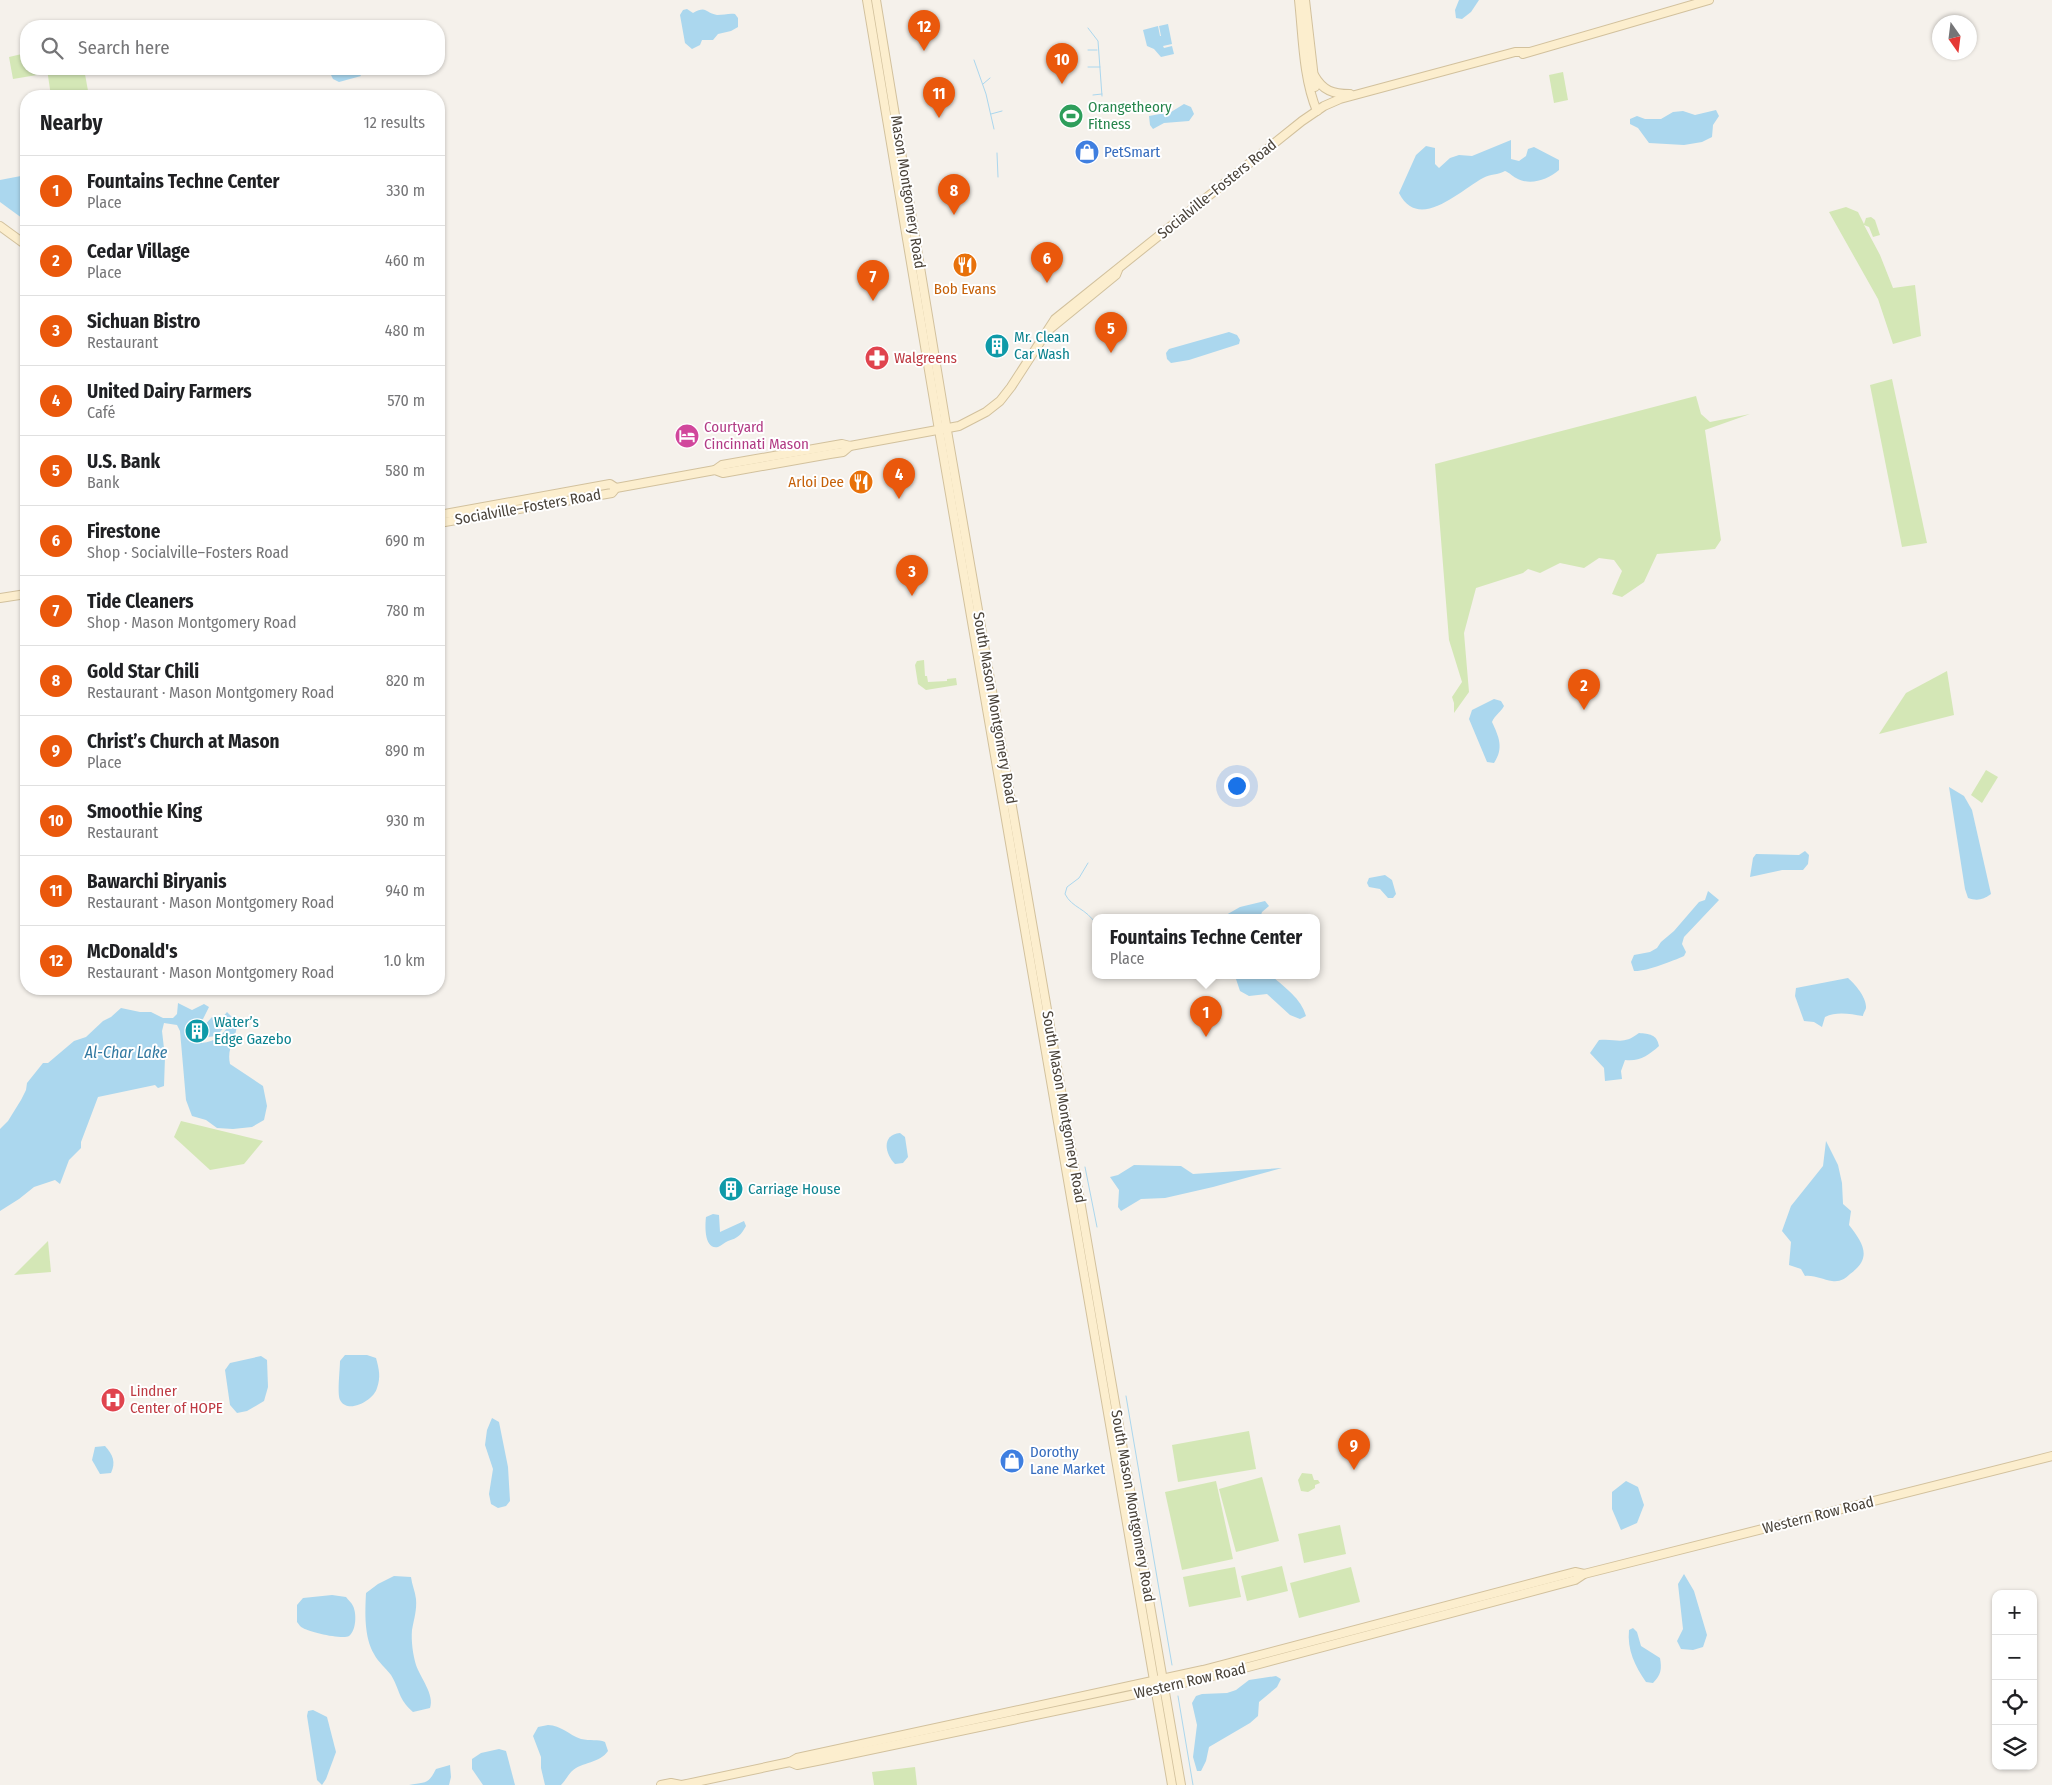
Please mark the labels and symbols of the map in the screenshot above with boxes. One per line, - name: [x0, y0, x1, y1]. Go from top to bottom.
- pin: 12: [908, 10, 940, 51]
- north arrow: [1932, 15, 1977, 60]
- pin: 10: [1046, 43, 1078, 84]
- pin: 11: [923, 77, 955, 118]
- place label: Orangetheory Fitness: [1088, 98, 1172, 133]
- sports icon: Orangetheory Fitness: [1058, 103, 1084, 129]
- street label: Mason Montgomery Road: [887, 114, 929, 270]
- street label: Socialville–Fosters Road: [1154, 135, 1280, 243]
- shop icon: PetSmart: [1074, 139, 1100, 165]
- place label: PetSmart: [1104, 143, 1160, 161]
- pin: 8: [938, 174, 970, 215]
- pin: 6: [1031, 242, 1063, 283]
- restaurant icon: Bob Evans: [952, 252, 978, 278]
- pin: 7: [857, 260, 889, 301]
- place label: Bob Evans: [934, 280, 996, 298]
- pin: 5: [1095, 312, 1127, 353]
- place label: Mr. Clean Car Wash: [1014, 328, 1070, 363]
- building icon: Mr. Clean Car Wash: [984, 333, 1010, 359]
- pharmacy icon: Walgreens: [864, 345, 890, 371]
- place label: Walgreens: [894, 349, 957, 367]
- place label: Courtyard Cincinnati Mason: [704, 418, 809, 453]
- hotel icon: Courtyard Cincinnati Mason: [674, 423, 700, 449]
- pin: 4: [883, 458, 915, 499]
- restaurant icon: Arloi Dee: [848, 469, 874, 495]
- place label: Arloi Dee: [788, 473, 844, 491]
- street label: Socialville–Fosters Road: [454, 485, 602, 529]
- pin: 3: [896, 555, 928, 596]
- street label: South Mason Montgomery Road: [969, 611, 1021, 805]
- pin: 2: [1568, 669, 1600, 710]
- your location: [1224, 773, 1250, 799]
- pin: 1: [1190, 996, 1222, 1037]
- street label: South Mason Montgomery Road: [1038, 1010, 1090, 1204]
- place label: Water’s Edge Gazebo: [214, 1013, 292, 1048]
- building icon: Water’s Edge Gazebo: [184, 1018, 210, 1044]
- water label: Al-Char Lake: [84, 1043, 168, 1062]
- building icon: Carriage House: [718, 1176, 744, 1202]
- place label: Carriage House: [748, 1180, 841, 1198]
- place label: Lindner Center of HOPE: [130, 1382, 223, 1417]
- hospital icon: Lindner Center of HOPE: [100, 1387, 126, 1413]
- street label: South Mason Montgomery Road: [1107, 1409, 1159, 1603]
- pin: 9: [1338, 1429, 1370, 1470]
- place label: Dorothy Lane Market: [1030, 1443, 1105, 1478]
- shop icon: Dorothy Lane Market: [999, 1448, 1025, 1474]
- street label: Western Row Road: [1761, 1492, 1875, 1538]
- street label: Western Row Road: [1132, 1659, 1248, 1703]

